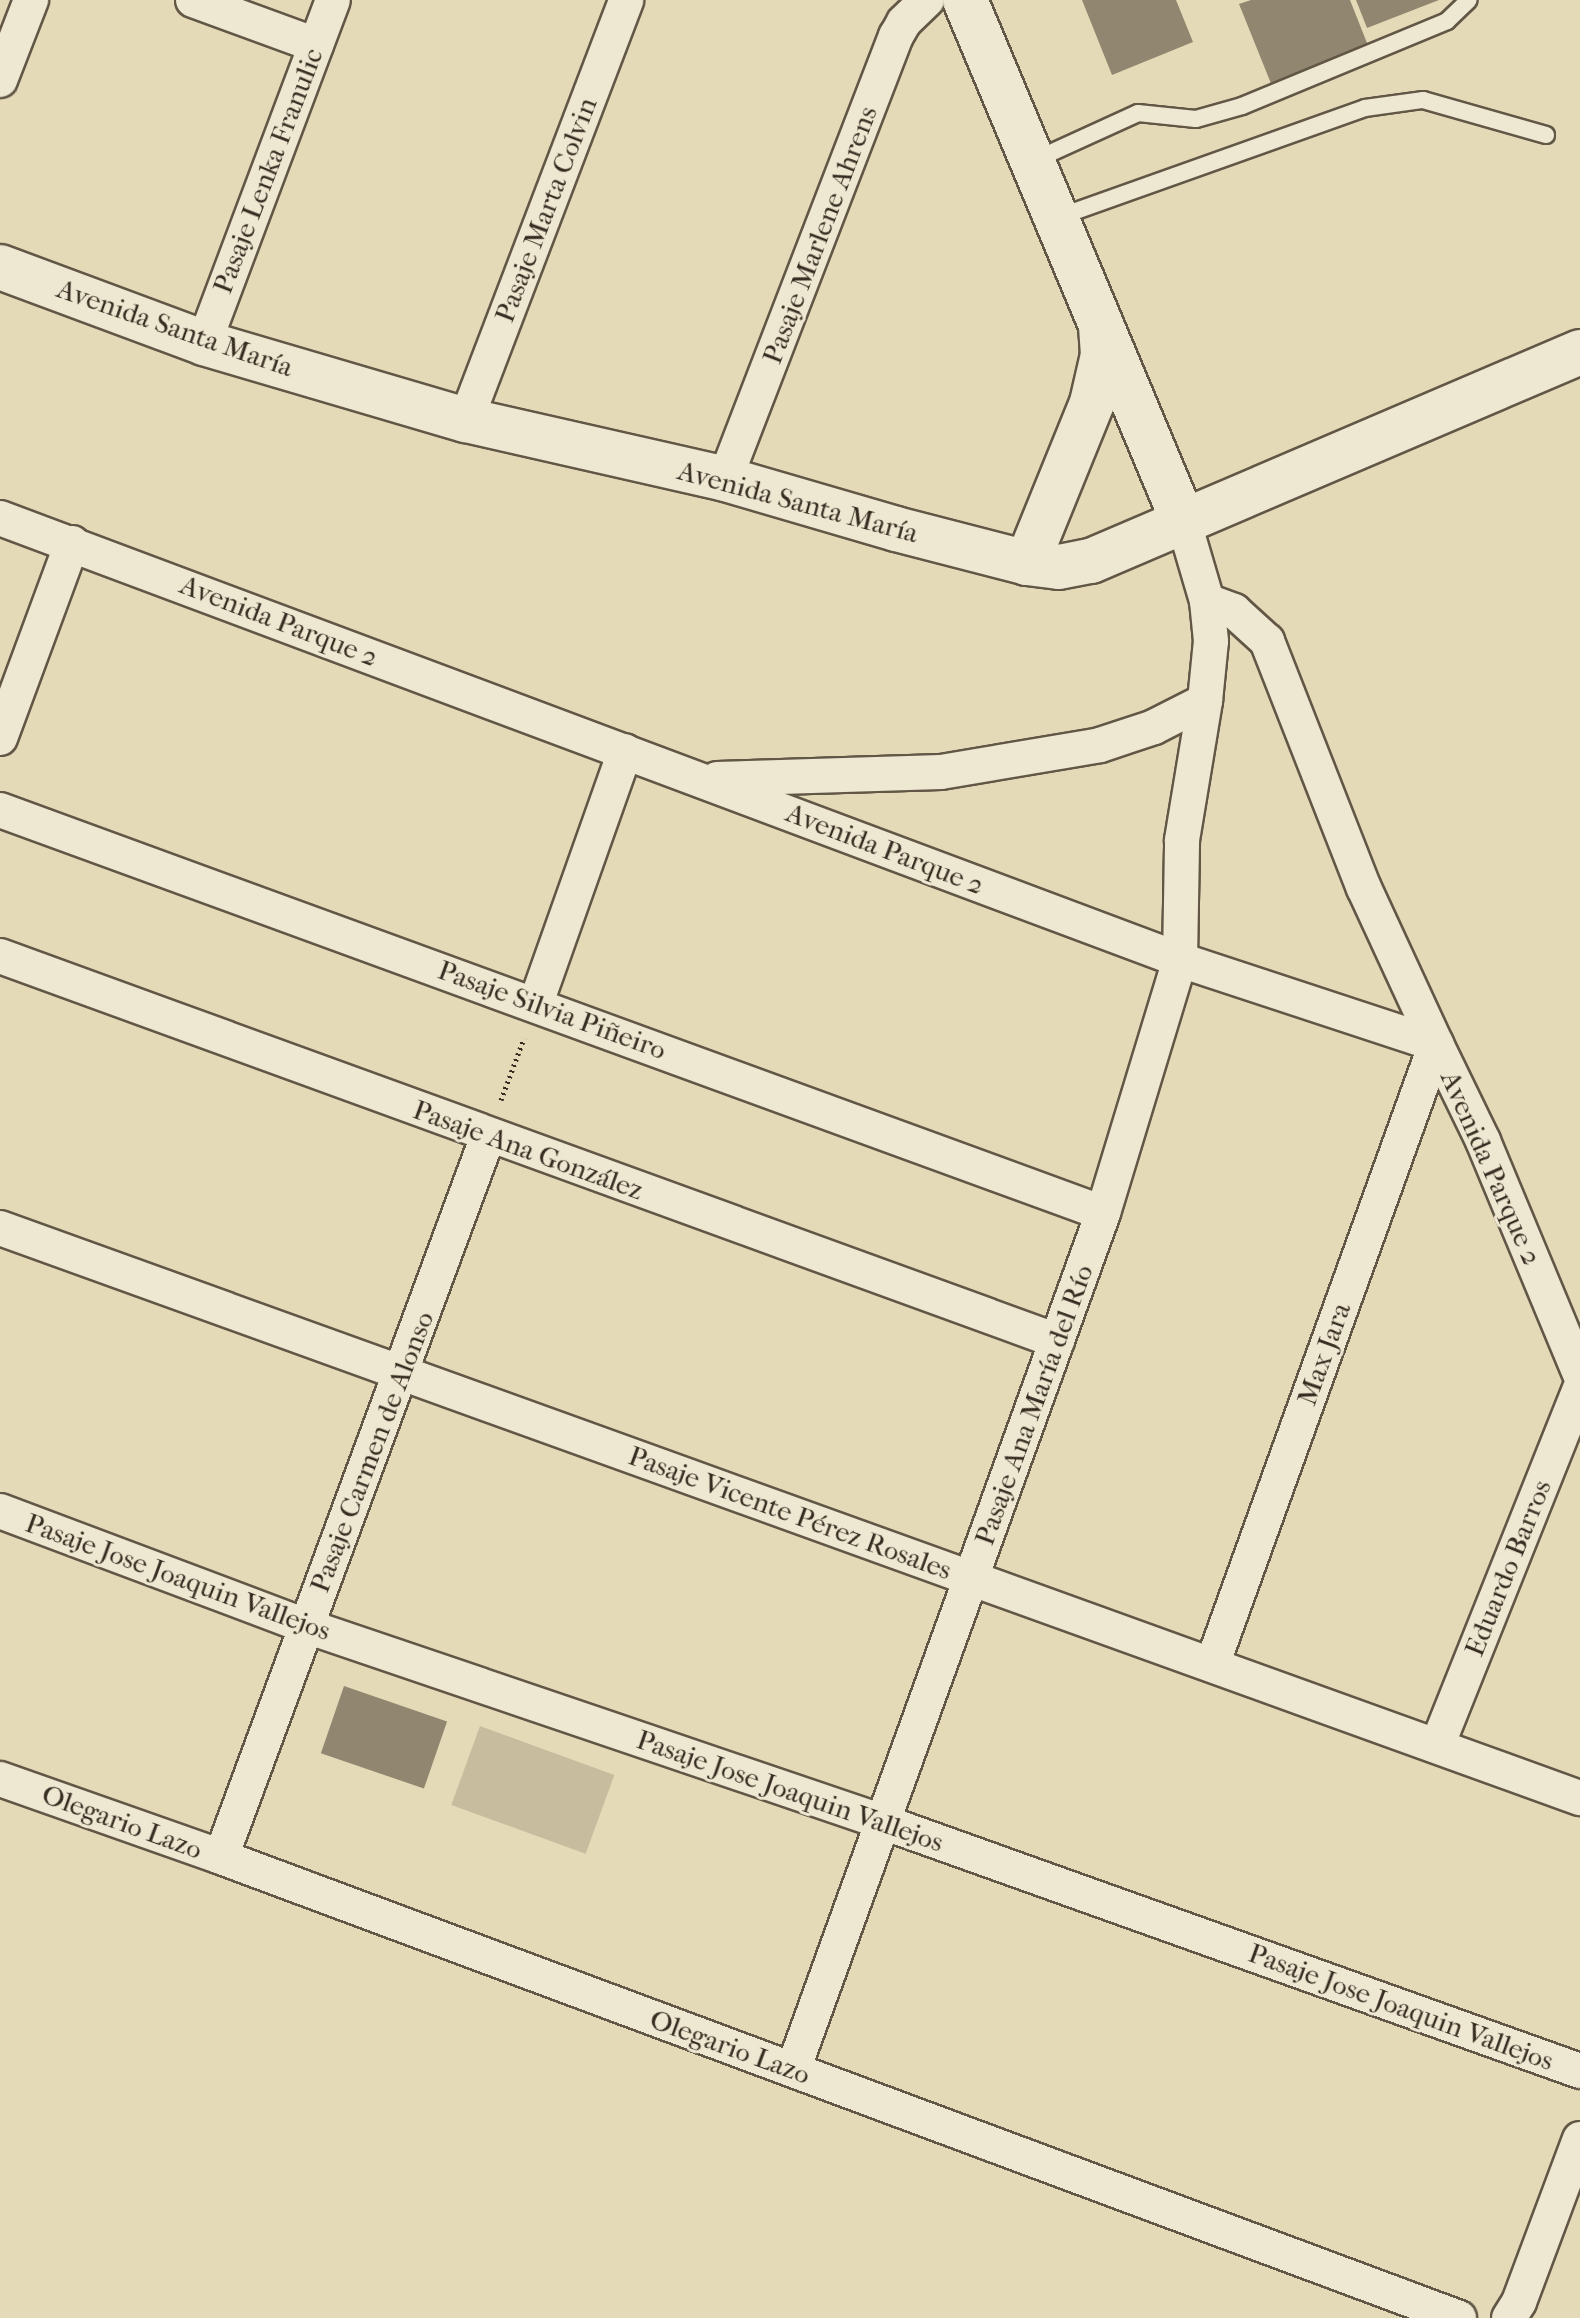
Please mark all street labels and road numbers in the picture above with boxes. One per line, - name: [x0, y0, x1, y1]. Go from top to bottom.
- street label: Pasaje Lenka Franulic: [206, 44, 330, 298]
- street label: Pasaje Marta Colvin: [488, 93, 604, 327]
- street label: Pasaje Marlene Ahrens: [755, 101, 885, 369]
- street label: Avenida Santa María: [53, 272, 297, 384]
- street label: Avenida Santa María: [674, 454, 922, 550]
- street label: Avenida Parque 2: [175, 568, 383, 674]
- street label: Avenida Parque 2: [781, 796, 989, 902]
- street label: Pasaje Silvia Piñeiro: [433, 953, 671, 1067]
- street label: Avenida Parque 2: [1433, 1066, 1549, 1270]
- street label: Pasaje Ana González: [408, 1093, 648, 1207]
- street label: Pasaje Ana María del Río: [968, 1260, 1100, 1550]
- street label: Max Jara: [1290, 1298, 1358, 1410]
- street label: Pasaje Carmen de Alonso: [303, 1307, 441, 1597]
- street label: Pasaje Vicente Pérez Rosales: [624, 1439, 956, 1587]
- street label: Eduardo Barros: [1457, 1475, 1559, 1661]
- street label: Pasaje Jose Joaquin Vallejos: [21, 1506, 335, 1648]
- street label: Pasaje Jose Joaquin Vallejos: [632, 1723, 948, 1859]
- street label: Olegario Lazo: [37, 1777, 207, 1867]
- street label: Pasaje Jose Joaquin Vallejos: [1244, 1936, 1558, 2078]
- street label: Olegario Lazo: [645, 2002, 815, 2092]

